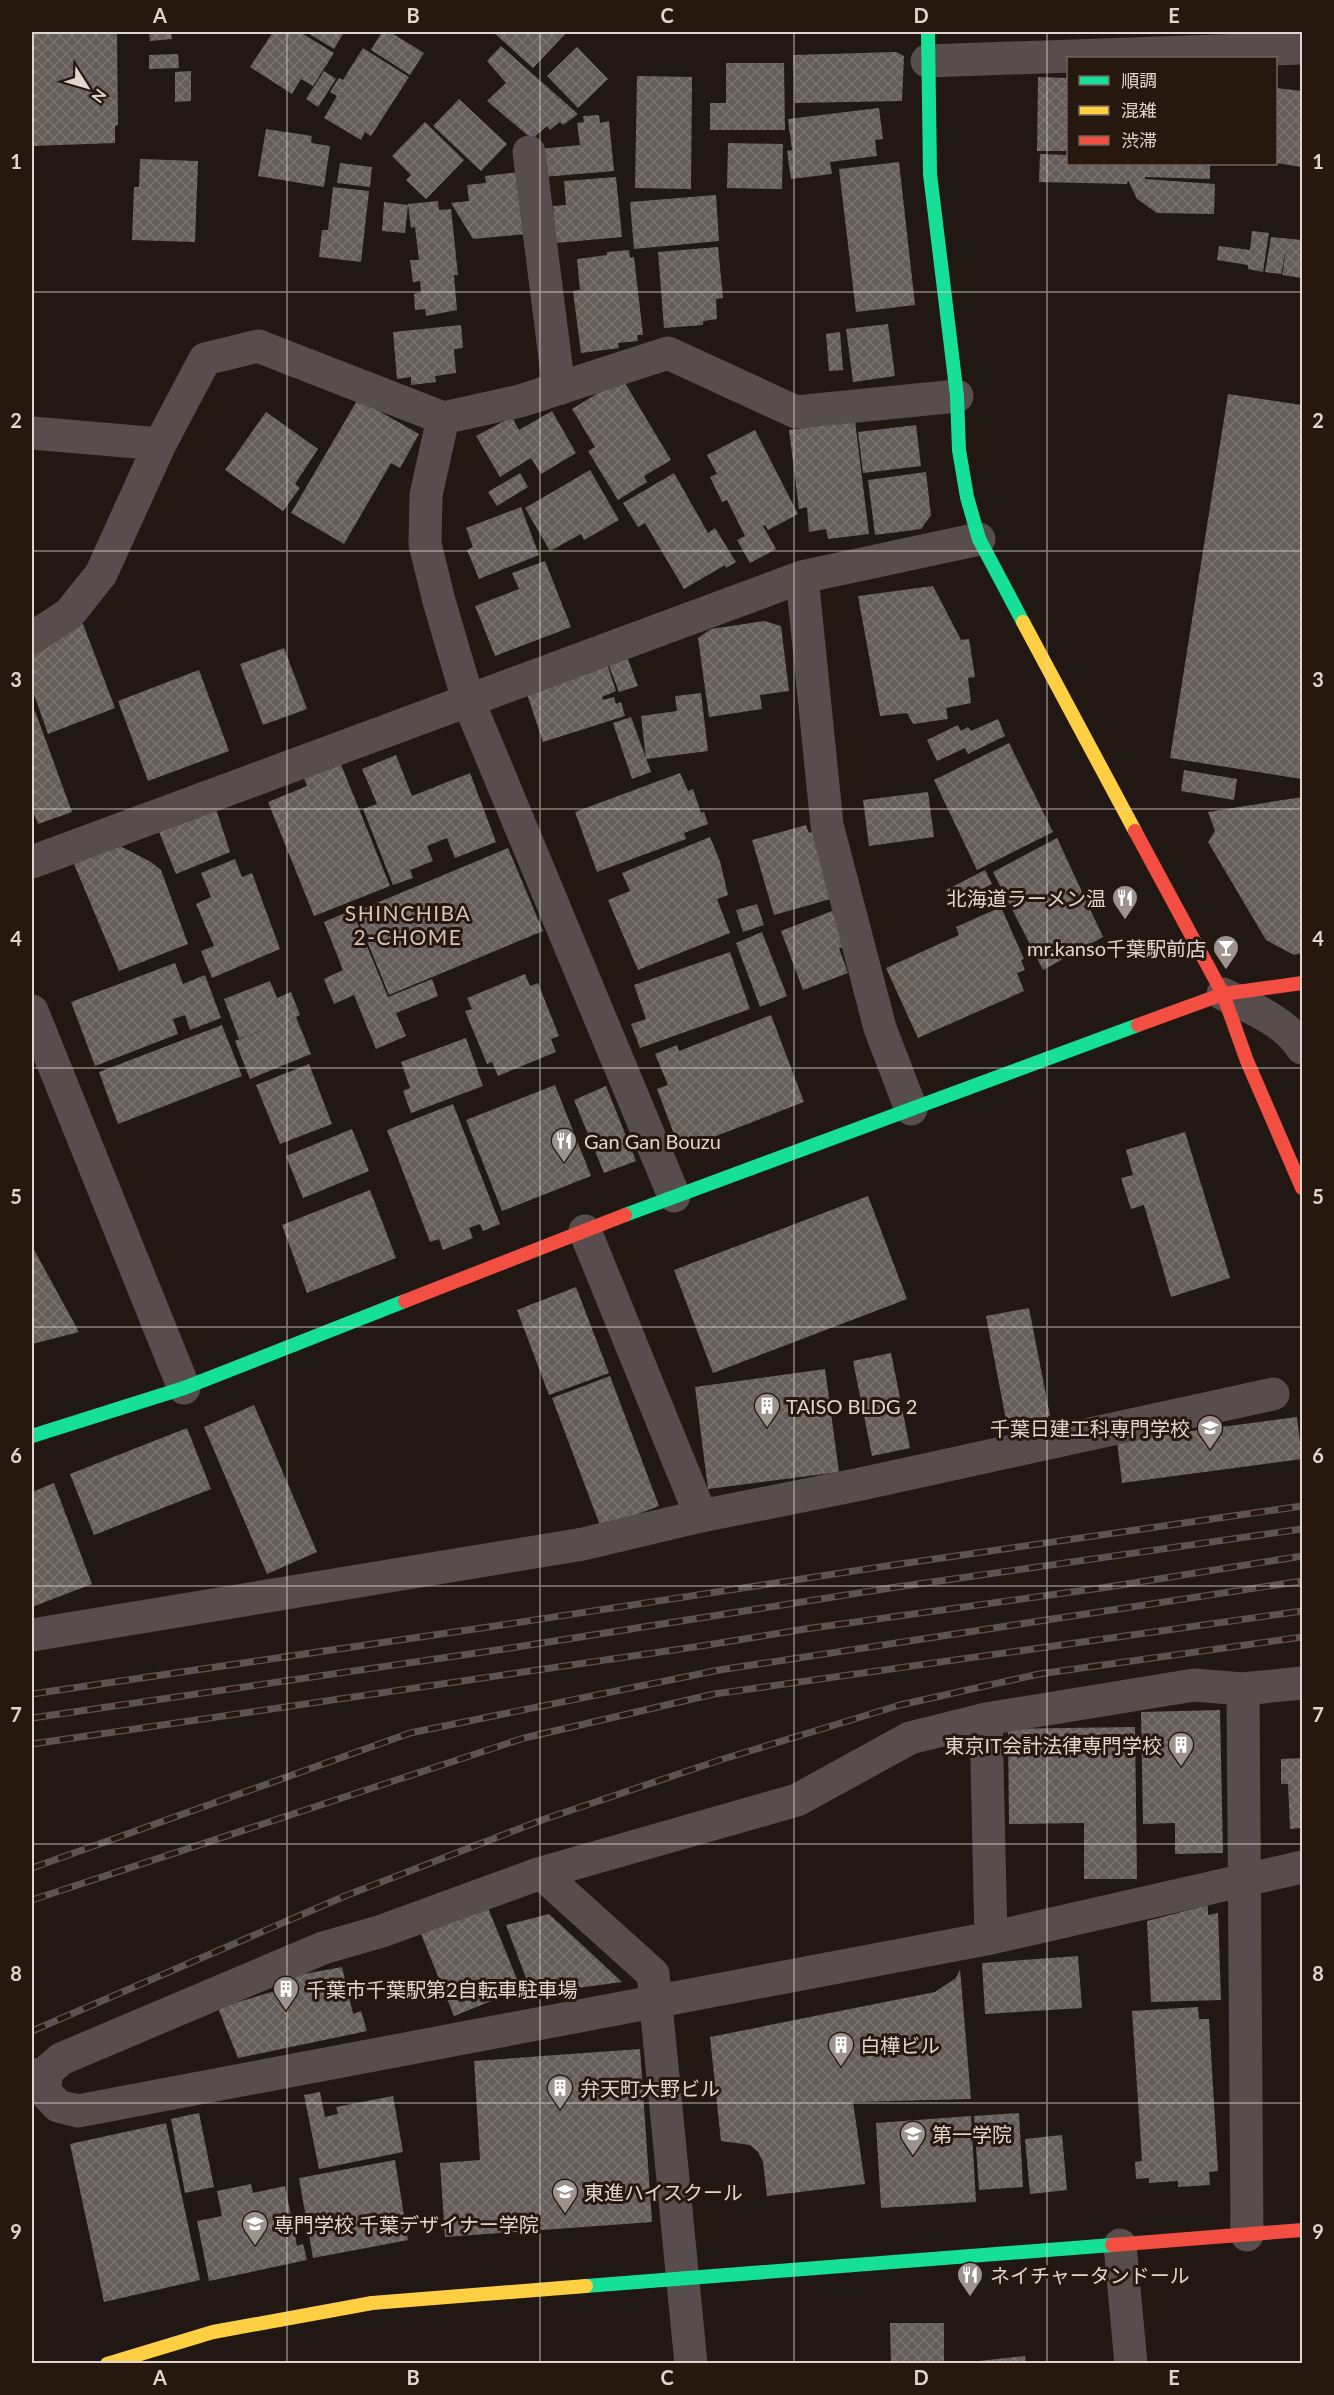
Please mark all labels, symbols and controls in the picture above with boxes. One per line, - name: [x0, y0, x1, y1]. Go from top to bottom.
- text: A: [152, 3, 167, 27]
- text: B: [406, 3, 420, 27]
- text: C: [660, 3, 674, 27]
- text: D: [913, 3, 929, 27]
- text: E: [1168, 3, 1180, 27]
- north arrow: [57, 57, 117, 117]
- legend: [1067, 57, 1277, 165]
- text: 順調: [1121, 69, 1157, 91]
- text: N: [88, 86, 111, 107]
- text: 混雑: [1121, 99, 1157, 121]
- text: 渋滞: [1121, 129, 1157, 151]
- text: 1: [10, 149, 22, 173]
- text: 1: [1312, 149, 1324, 173]
- text: 2: [10, 408, 22, 432]
- text: 2: [1312, 408, 1324, 432]
- text: 3: [10, 667, 22, 691]
- text: 3: [1312, 667, 1324, 691]
- restaurant icon: 北海道ラーメン温: [1110, 883, 1140, 921]
- place label: 北海道ラーメン温: [947, 886, 1106, 910]
- district label: SHINCHIBA 2-CHOME: [345, 900, 471, 949]
- text: 4: [10, 926, 22, 950]
- text: 4: [1312, 926, 1324, 950]
- bar icon: mr.kanso千葉駅前店: [1211, 933, 1241, 971]
- place label: mr.kanso千葉駅前店: [1027, 936, 1206, 960]
- restaurant icon: Gan Gan Bouzu: [549, 1126, 579, 1164]
- place label: Gan Gan Bouzu: [584, 1129, 721, 1153]
- text: 5: [10, 1184, 22, 1208]
- text: 5: [1312, 1184, 1324, 1208]
- building icon: TAISO BLDG 2: [752, 1391, 782, 1429]
- place label: TAISO BLDG 2: [786, 1394, 917, 1418]
- school or university icon: 千葉日建工科専門学校: [1195, 1413, 1225, 1451]
- place label: 千葉日建工科専門学校: [990, 1416, 1190, 1440]
- text: 6: [10, 1443, 22, 1467]
- text: 6: [1312, 1443, 1324, 1467]
- text: 7: [10, 1702, 22, 1726]
- text: 7: [1312, 1702, 1324, 1726]
- building icon: 東京IT会計法律専門学校: [1166, 1730, 1196, 1768]
- place label: 東京IT会計法律専門学校: [945, 1733, 1162, 1757]
- text: 8: [10, 1961, 22, 1985]
- text: 8: [1312, 1961, 1324, 1985]
- building icon: 千葉市千葉駅第2自転車駐車場: [271, 1974, 301, 2012]
- place label: 千葉市千葉駅第2自転車駐車場: [306, 1977, 578, 2001]
- building icon: 白樺ビル: [826, 2030, 856, 2068]
- place label: 白樺ビル: [860, 2033, 940, 2057]
- building icon: 弁天町大野ビル: [545, 2073, 575, 2111]
- place label: 弁天町大野ビル: [580, 2076, 720, 2100]
- school or university icon: 第一学院: [898, 2119, 928, 2157]
- place label: 第一学院: [932, 2122, 1012, 2146]
- school or university icon: 東進ハイスクール: [550, 2177, 580, 2215]
- place label: 東進ハイスクール: [584, 2180, 743, 2204]
- school or university icon: 専門学校 千葉デザイナー学院: [240, 2209, 270, 2247]
- place label: 専門学校 千葉デザイナー学院: [274, 2212, 539, 2236]
- text: 9: [10, 2219, 22, 2243]
- text: 9: [1312, 2219, 1324, 2243]
- restaurant icon: ネイチャータンドール: [955, 2260, 985, 2298]
- place label: ネイチャータンドール: [990, 2263, 1190, 2287]
- text: A: [152, 2365, 167, 2389]
- text: B: [406, 2365, 420, 2389]
- text: C: [660, 2365, 674, 2389]
- text: D: [913, 2365, 929, 2389]
- text: E: [1168, 2365, 1180, 2389]

